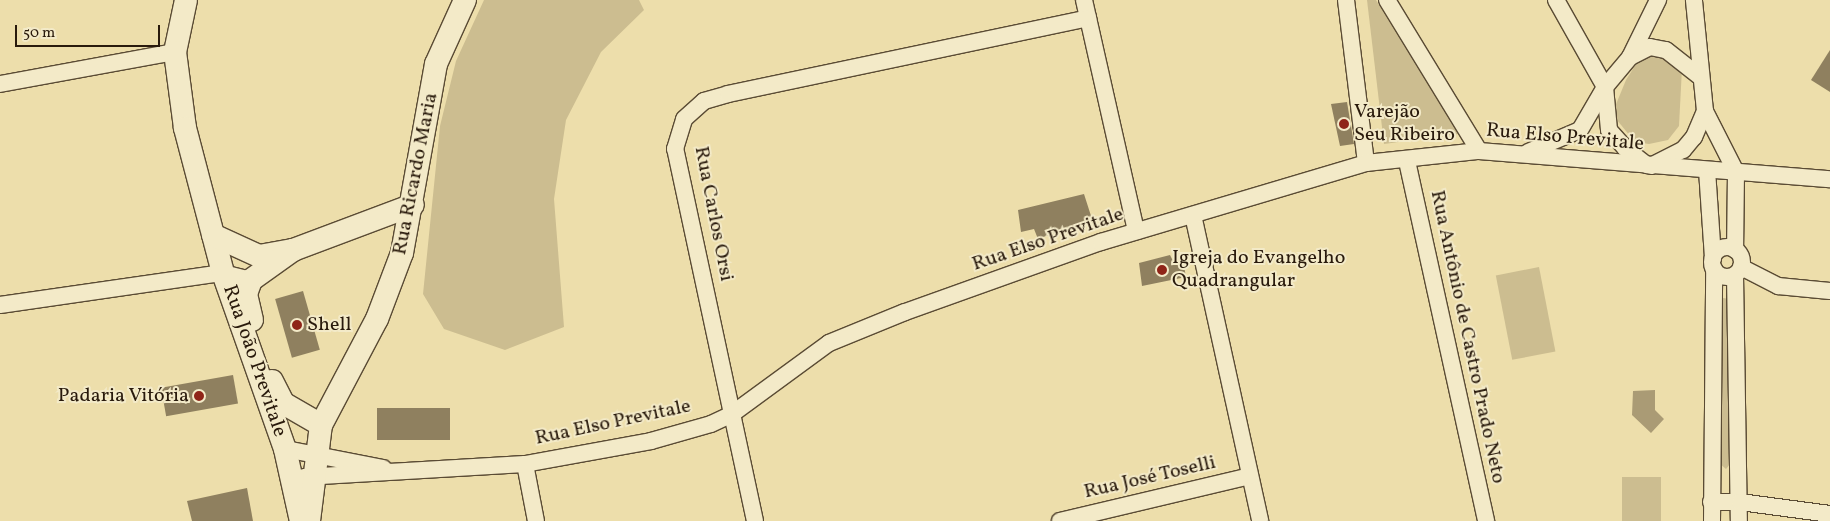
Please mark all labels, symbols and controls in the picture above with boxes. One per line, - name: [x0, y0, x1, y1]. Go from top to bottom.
- scale bar: [18, 15, 162, 47]
- text: 50 m: [23, 23, 55, 44]
- street label: Rua Ricardo Maria: [389, 91, 443, 257]
- place label: Varejão Seu Ribeiro: [1354, 100, 1455, 147]
- marker: Varejão Seu Ribeiro: [1338, 118, 1350, 130]
- street label: Rua Elso Previtale: [1485, 119, 1645, 157]
- street label: Rua Carlos Orsi: [688, 144, 738, 284]
- street label: Rua Antônio de Castro Prado Neto: [1424, 188, 1510, 486]
- street label: Rua Elso Previtale: [969, 203, 1127, 277]
- place label: Igreja do Evangelho Quadrangular: [1172, 246, 1345, 293]
- marker: Igreja do Evangelho Quadrangular: [1156, 264, 1168, 276]
- street label: Rua João Previtale: [217, 282, 291, 440]
- place label: Shell: [307, 313, 351, 337]
- marker: Shell: [291, 319, 303, 331]
- place label: Padaria Vitória: [57, 384, 189, 408]
- marker: Padaria Vitória: [193, 390, 205, 402]
- street label: Rua Elso Previtale: [533, 395, 693, 451]
- street label: Rua José Toselli: [1081, 451, 1219, 505]

